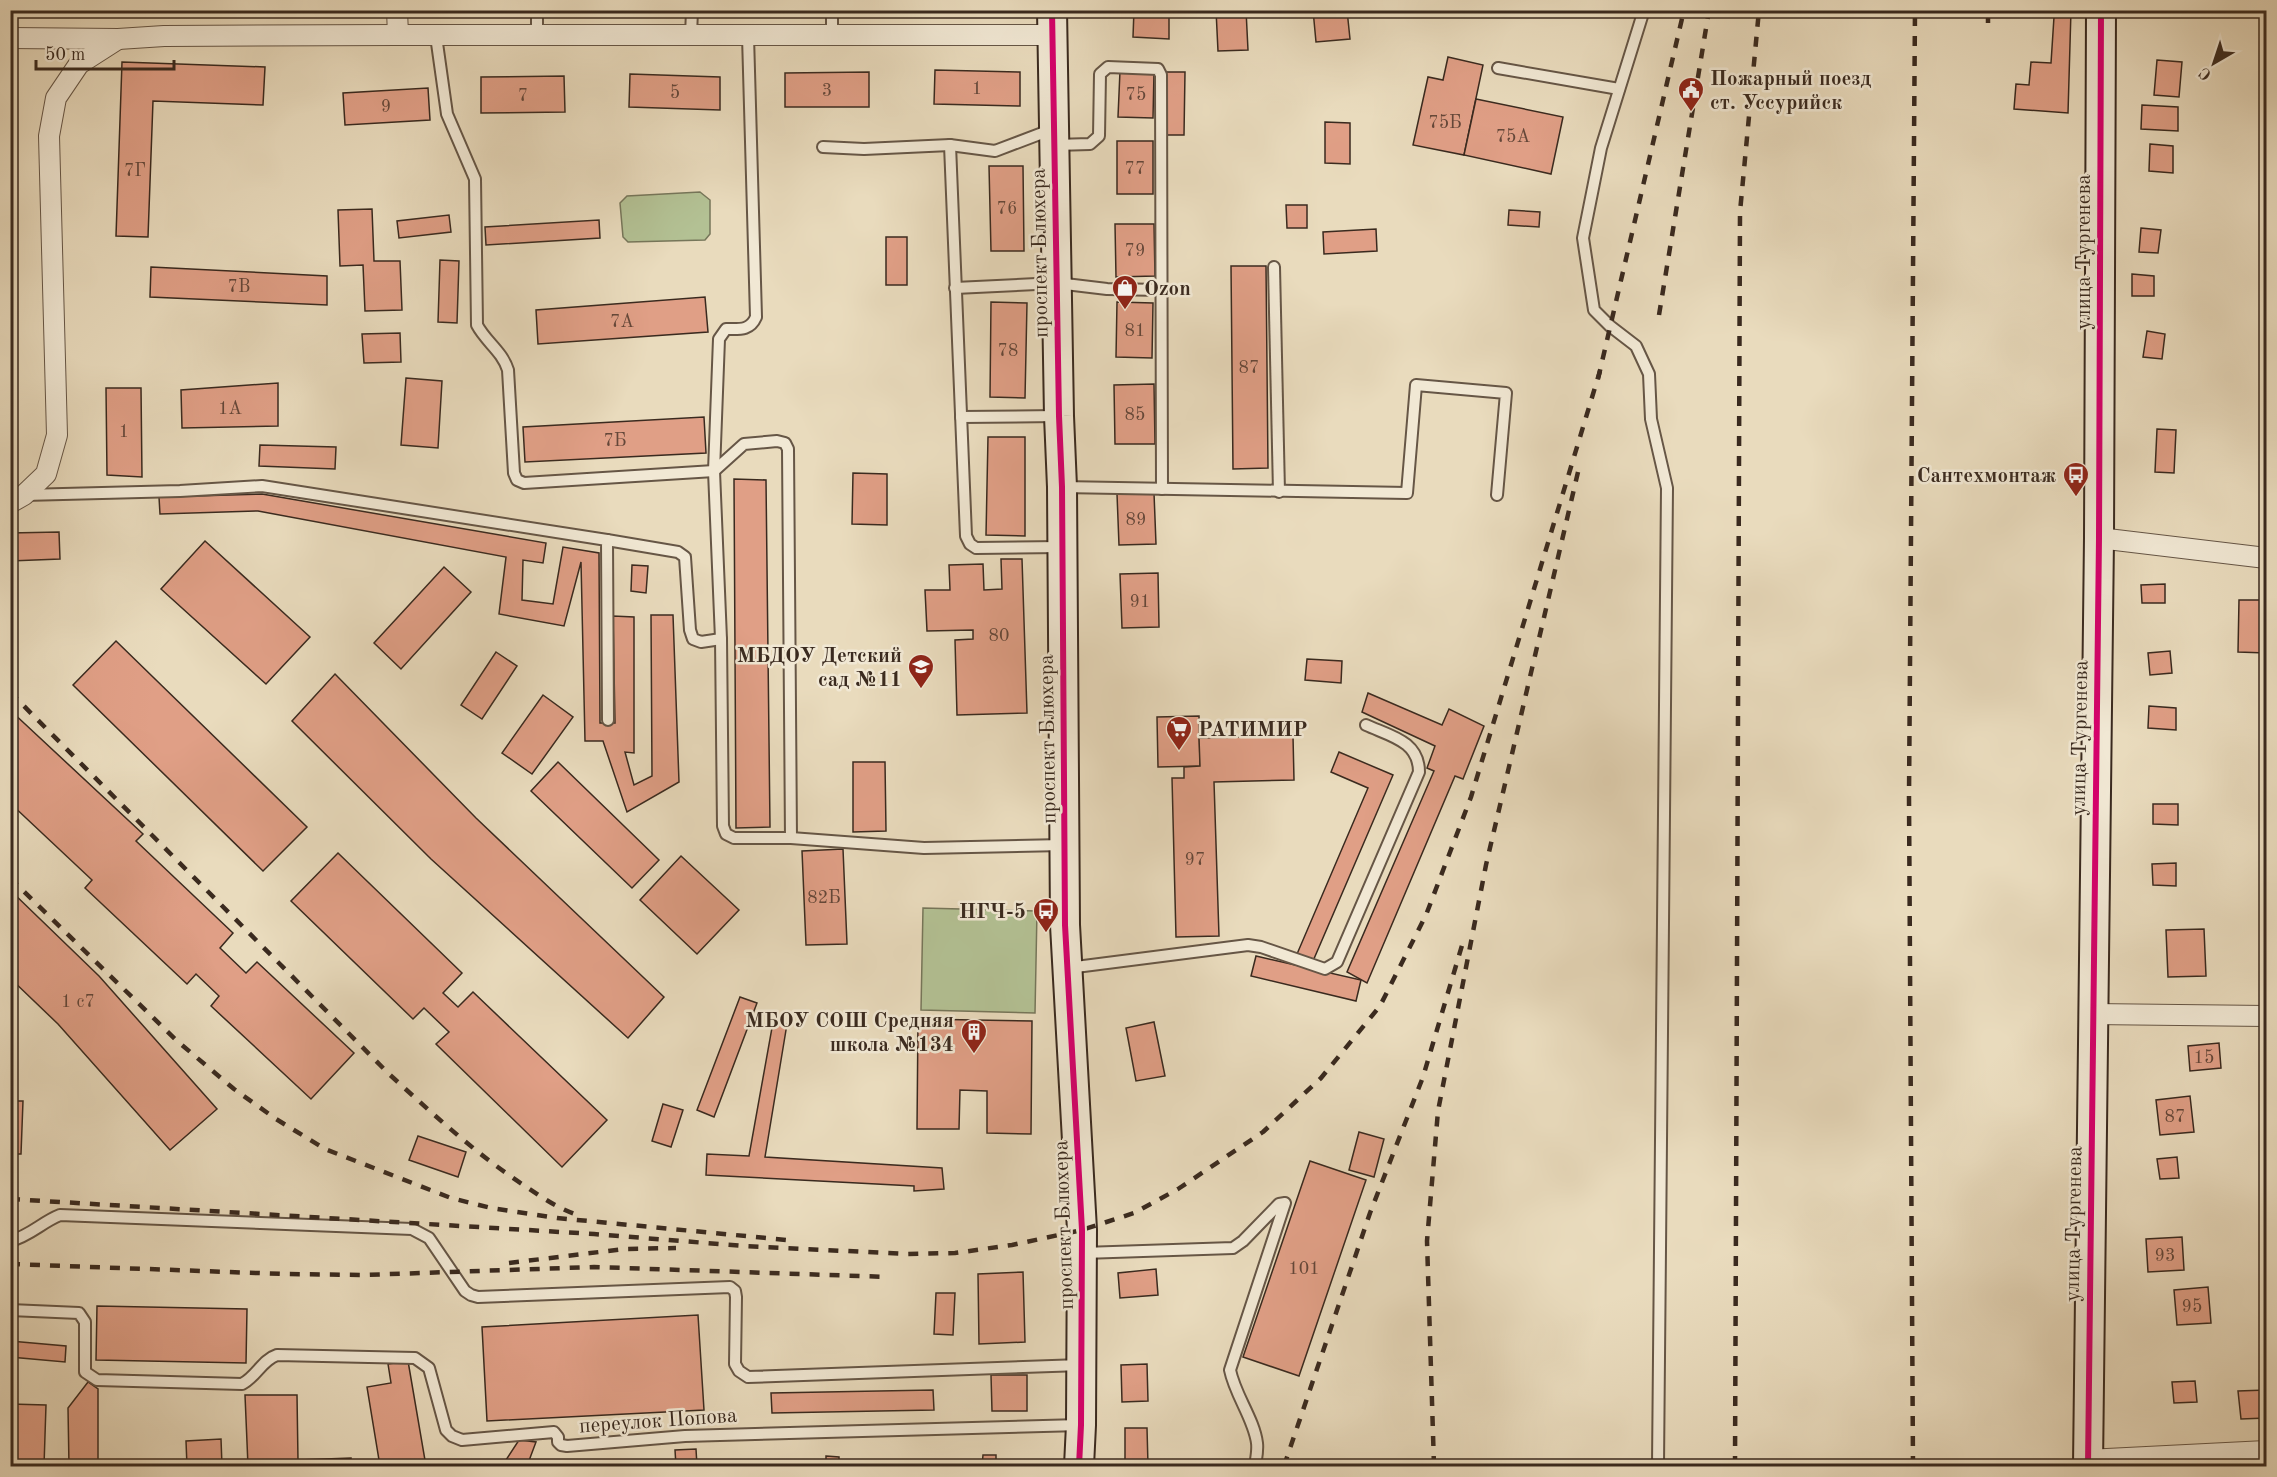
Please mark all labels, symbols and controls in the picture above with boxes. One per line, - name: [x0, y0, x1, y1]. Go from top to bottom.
- scale bar: [36, 33, 174, 71]
- north arrow: [2184, 33, 2244, 93]
- text: 50 m: [45, 46, 85, 64]
- text: С: [2197, 64, 2215, 83]
- place label: Пожарный поезд ст. Уссурийск: [1710, 69, 1871, 114]
- public building icon: Пожарный поезд ст. Уссурийск: [1676, 75, 1706, 113]
- house number: 1: [972, 80, 982, 98]
- house number: 3: [822, 82, 832, 100]
- house number: 5: [670, 84, 680, 102]
- house number: 75: [1126, 86, 1146, 104]
- house number: 7: [518, 87, 528, 105]
- house number: 9: [381, 98, 391, 116]
- house number: 75Б: [1428, 114, 1462, 132]
- house number: 75А: [1496, 128, 1531, 146]
- house number: 77: [1125, 160, 1145, 178]
- house number: 7Г: [124, 162, 146, 180]
- street label: проспект Блюхера: [1029, 168, 1052, 338]
- street label: улица Тургенева: [2074, 174, 2095, 330]
- house number: 76: [997, 200, 1017, 218]
- house number: 79: [1125, 242, 1145, 260]
- shop icon: Ozon: [1110, 273, 1140, 311]
- house number: 7В: [228, 278, 250, 296]
- place label: Ozon: [1144, 279, 1191, 300]
- house number: 7А: [610, 313, 634, 331]
- house number: 81: [1125, 322, 1145, 340]
- house number: 78: [998, 342, 1018, 360]
- house number: 87: [1239, 359, 1259, 377]
- house number: 1А: [218, 400, 242, 418]
- house number: 85: [1125, 406, 1145, 424]
- house number: 1: [119, 423, 129, 441]
- house number: 7Б: [603, 432, 627, 450]
- bus stop icon: Сантехмонтаж: [2061, 460, 2091, 498]
- place label: Сантехмонтаж: [1917, 466, 2056, 487]
- house number: 89: [1126, 511, 1146, 529]
- house number: 91: [1130, 593, 1150, 611]
- house number: 80: [989, 627, 1009, 645]
- place label: МБДОУ Детский сад №11: [737, 646, 902, 691]
- school or university icon: МБДОУ Детский сад №11: [906, 652, 936, 690]
- street label: проспект Блюхера: [1037, 654, 1060, 824]
- street label: улица Тургенева: [2069, 660, 2092, 816]
- supermarket icon: РАТИМИР: [1164, 714, 1194, 752]
- place label: РАТИМИР: [1198, 720, 1308, 741]
- house number: 97: [1185, 851, 1205, 869]
- house number: 82Б: [807, 889, 841, 907]
- bus stop icon: НГЧ-5: [1031, 896, 1061, 934]
- place label: НГЧ-5: [959, 902, 1026, 923]
- house number: 1 с7: [61, 993, 95, 1011]
- place label: МБОУ СОШ Средняя школа №134: [745, 1011, 954, 1056]
- building icon: МБОУ СОШ Средняя школа №134: [959, 1017, 989, 1055]
- house number: 15: [2194, 1049, 2214, 1067]
- house number: 87: [2165, 1108, 2185, 1126]
- street label: проспект Блюхера: [1051, 1140, 1078, 1310]
- street label: улица Тургенева: [2063, 1146, 2086, 1302]
- house number: 93: [2155, 1247, 2175, 1265]
- house number: 101: [1288, 1260, 1320, 1278]
- house number: 95: [2182, 1298, 2202, 1316]
- street label: переулок Попова: [578, 1405, 738, 1437]

